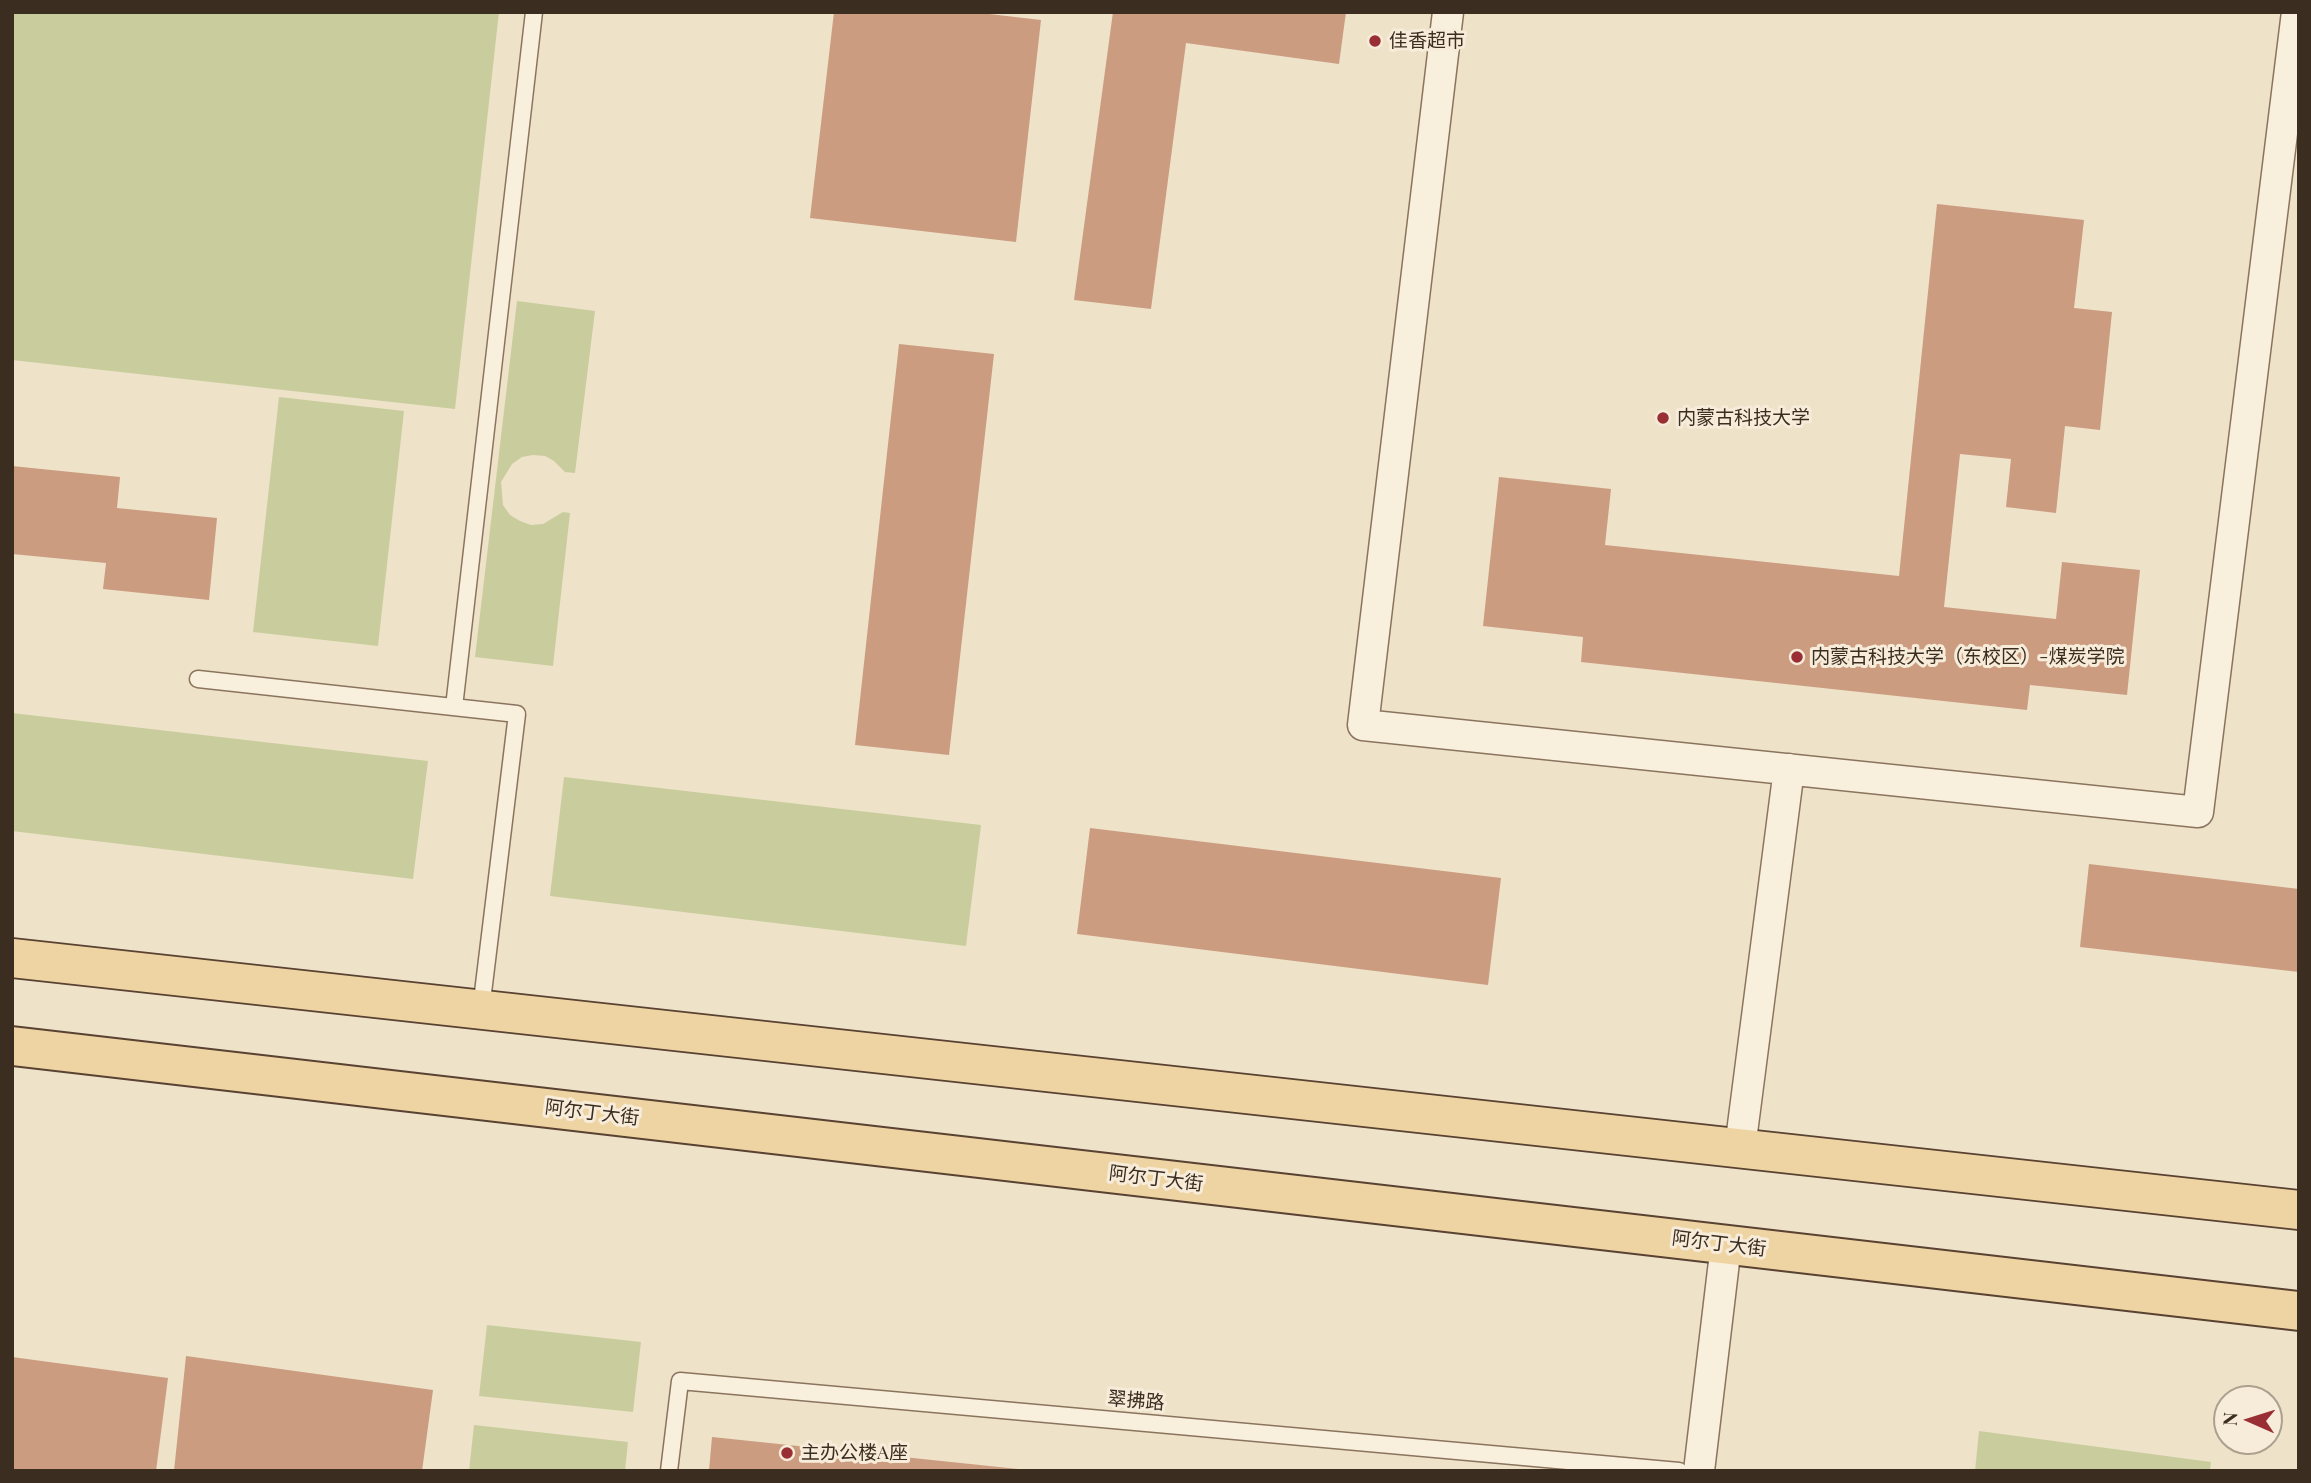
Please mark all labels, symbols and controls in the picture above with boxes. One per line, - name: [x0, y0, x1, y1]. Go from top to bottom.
- place label: 佳香超市: [1389, 30, 1465, 52]
- marker: 佳香超市: [1367, 33, 1383, 49]
- place label: 内蒙古科技大学: [1677, 407, 1810, 429]
- marker: 内蒙古科技大学: [1655, 410, 1671, 426]
- place label: 内蒙古科技大学（东校区）-煤炭学院: [1811, 646, 2124, 668]
- marker: 内蒙古科技大学（东校区）-煤炭学院: [1789, 649, 1805, 665]
- street label: 阿尔丁大街: [543, 1096, 641, 1130]
- street label: 阿尔丁大街: [1107, 1162, 1205, 1196]
- street label: 阿尔丁大街: [1670, 1227, 1768, 1261]
- north arrow: [2213, 1385, 2283, 1455]
- street label: 翠拂路: [1107, 1387, 1165, 1415]
- text: N: [2216, 1411, 2242, 1427]
- place label: 主办公楼A座: [801, 1442, 908, 1464]
- marker: 主办公楼A座: [779, 1445, 795, 1461]

